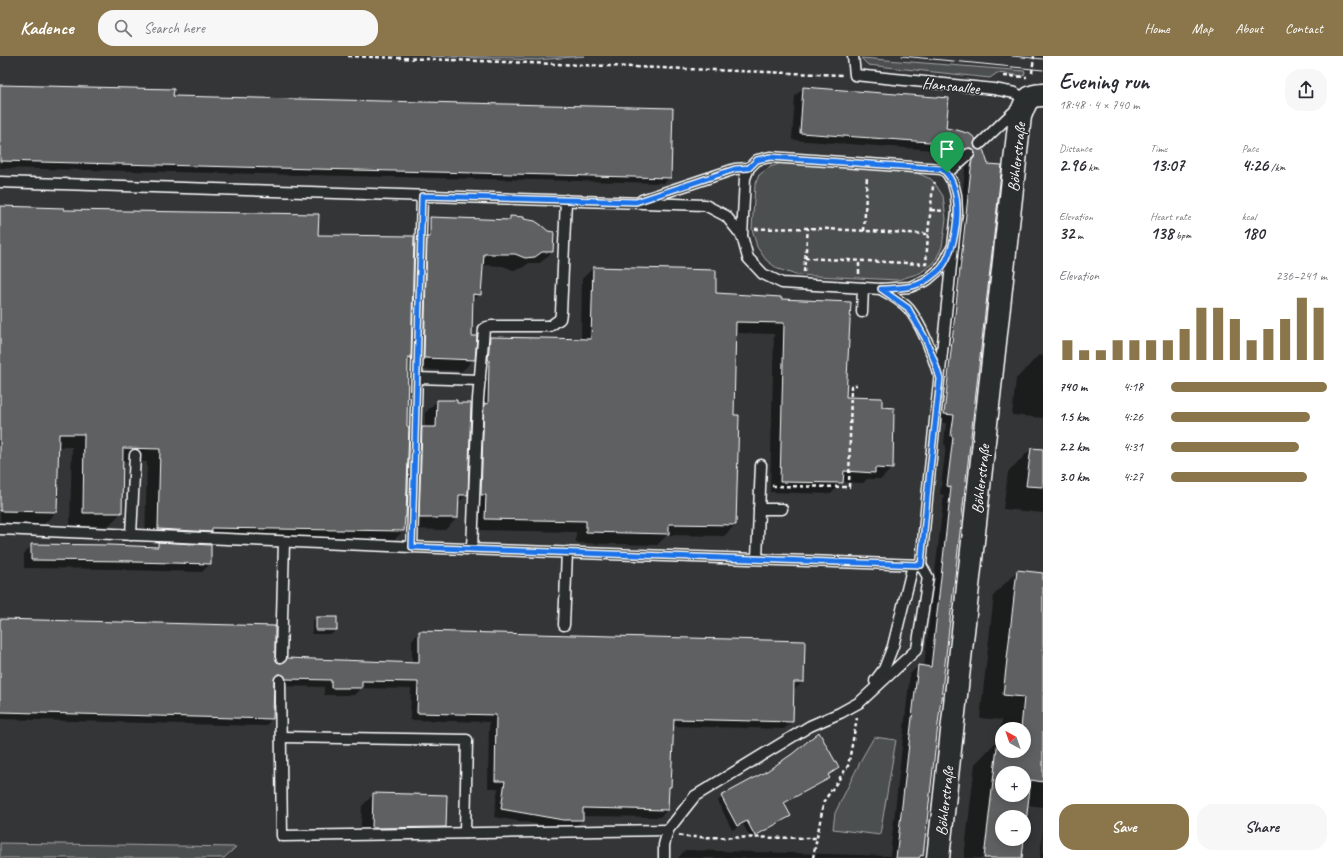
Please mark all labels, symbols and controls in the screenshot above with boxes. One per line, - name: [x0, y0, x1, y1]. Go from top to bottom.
- search box: [98, 10, 378, 46]
- text: Kadence: [20, 16, 74, 40]
- icon: search: [112, 17, 134, 39]
- text: Search here: [144, 19, 205, 38]
- text: Home: [1144, 20, 1170, 37]
- text: Map: [1192, 20, 1213, 37]
- text: About: [1235, 20, 1263, 37]
- text: Contact: [1285, 20, 1323, 37]
- text: Evening run: [1059, 68, 1149, 96]
- button: share: [1285, 69, 1327, 111]
- street label: Hansaallee: [921, 73, 982, 99]
- text: 18:48 · 4 × 740 m: [1059, 97, 1140, 113]
- street label: Böhlerstraße: [1003, 120, 1031, 193]
- pin: [930, 132, 964, 173]
- icon: arrive: [936, 138, 958, 160]
- text: Distance: [1059, 141, 1092, 155]
- text: Time: [1150, 141, 1167, 155]
- text: Pace: [1242, 141, 1259, 155]
- text: 2.96: [1059, 155, 1085, 176]
- text: 13:07: [1150, 155, 1184, 176]
- text: 4:26: [1242, 155, 1268, 176]
- text: km: [1085, 160, 1099, 174]
- text: /km: [1268, 160, 1285, 174]
- text: Elevation: [1059, 209, 1093, 223]
- text: Heart rate: [1150, 209, 1190, 223]
- text: kcal: [1242, 209, 1256, 223]
- text: 32: [1059, 223, 1074, 244]
- text: 138: [1150, 223, 1173, 244]
- text: 180: [1242, 223, 1265, 244]
- text: m: [1074, 228, 1083, 242]
- text: bpm: [1173, 228, 1191, 242]
- text: Elevation: [1059, 268, 1099, 284]
- text: 236–241 m: [1276, 268, 1327, 284]
- text: 740 m: [1059, 379, 1087, 395]
- text: 4:18: [1123, 379, 1143, 395]
- text: 1.5 km: [1059, 409, 1089, 425]
- text: 4:26: [1123, 409, 1143, 425]
- text: 2.2 km: [1059, 439, 1089, 455]
- text: 4:31: [1123, 439, 1143, 455]
- street label: Böhlerstraße: [967, 442, 995, 515]
- text: 3.0 km: [1059, 469, 1089, 485]
- text: 4:27: [1123, 469, 1143, 485]
- north arrow: [995, 722, 1031, 758]
- map controls: [995, 722, 1031, 846]
- street label: Böhlerstraße: [931, 764, 959, 837]
- button: +: [995, 766, 1031, 802]
- button: Save: [1059, 804, 1189, 850]
- button: Share: [1197, 804, 1327, 850]
- button: −: [995, 810, 1031, 846]

